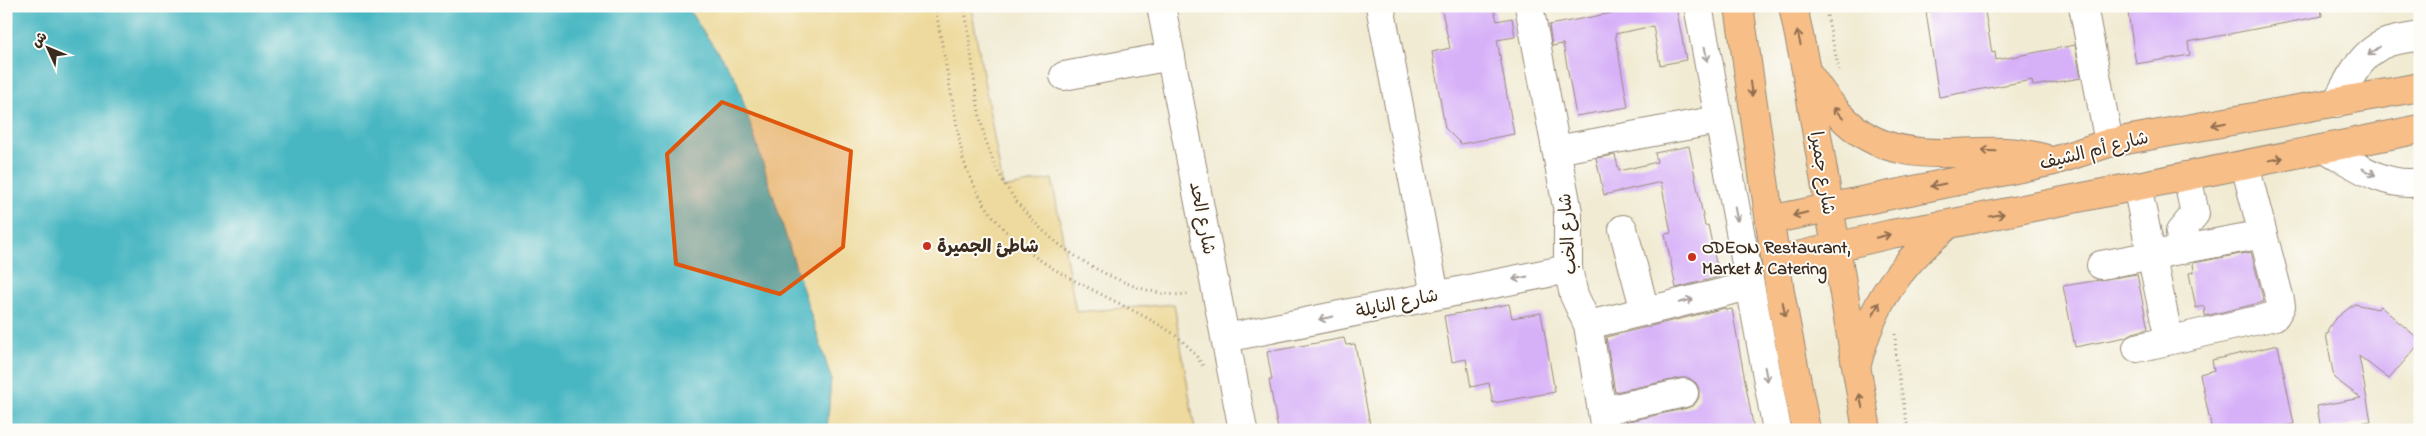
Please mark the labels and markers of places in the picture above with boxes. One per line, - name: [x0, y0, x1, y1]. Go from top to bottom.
- place label: شاطئ الجميرة: [937, 235, 1039, 261]
- place label: ODEON Restaurant, Market & Catering: [1702, 236, 1850, 284]
- marker: شاطئ الجميرة: [921, 240, 933, 252]
- marker: ODEON Restaurant, Market & Catering: [1686, 251, 1698, 263]

